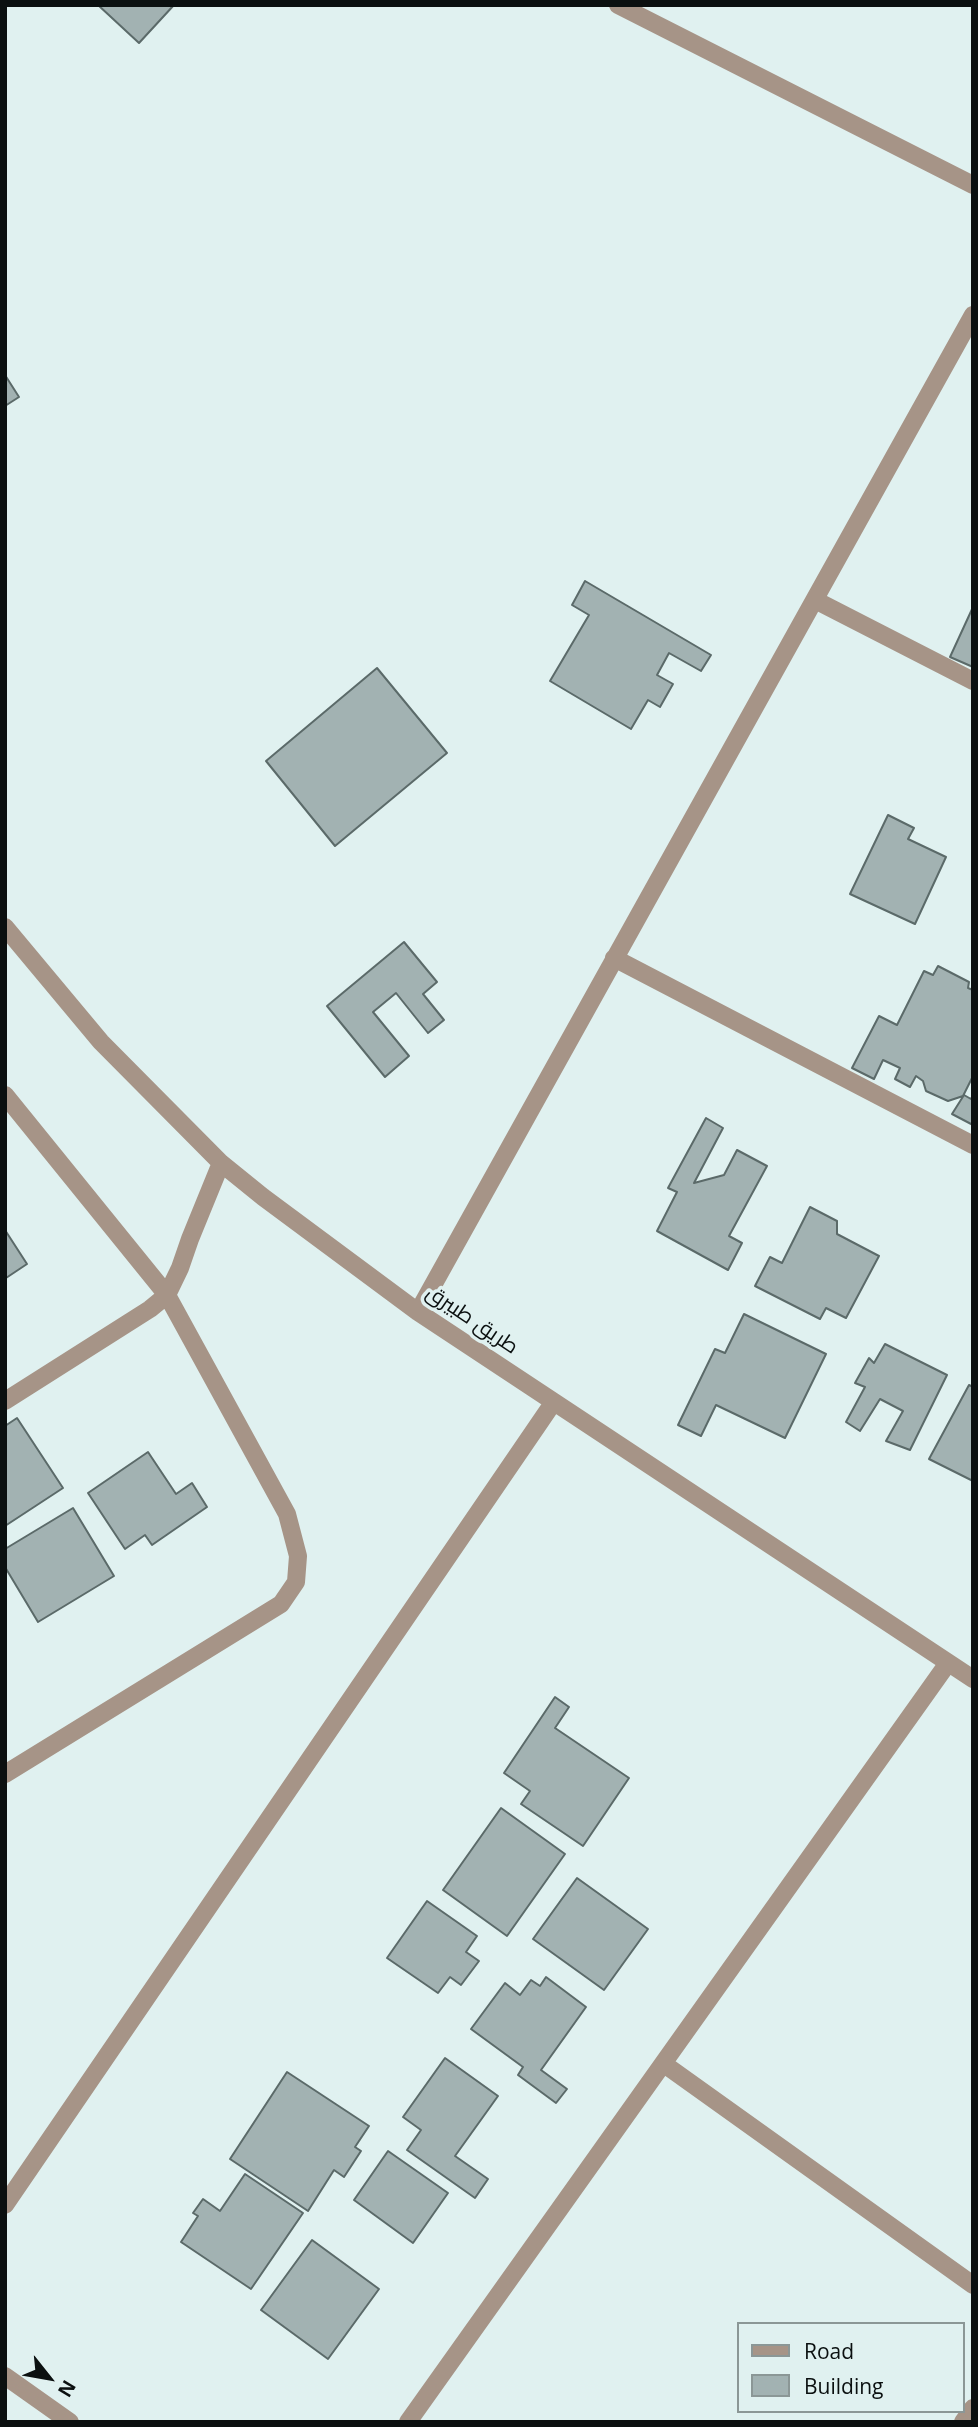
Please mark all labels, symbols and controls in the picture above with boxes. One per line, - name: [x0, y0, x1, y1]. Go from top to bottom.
- street label: طريق طبيرق: [421, 1280, 523, 1360]
- legend: [736, 2322, 964, 2413]
- text: Road: [804, 2337, 854, 2365]
- north arrow: [14, 2343, 84, 2413]
- text: Building: [804, 2372, 883, 2400]
- text: N: [52, 2375, 82, 2402]

